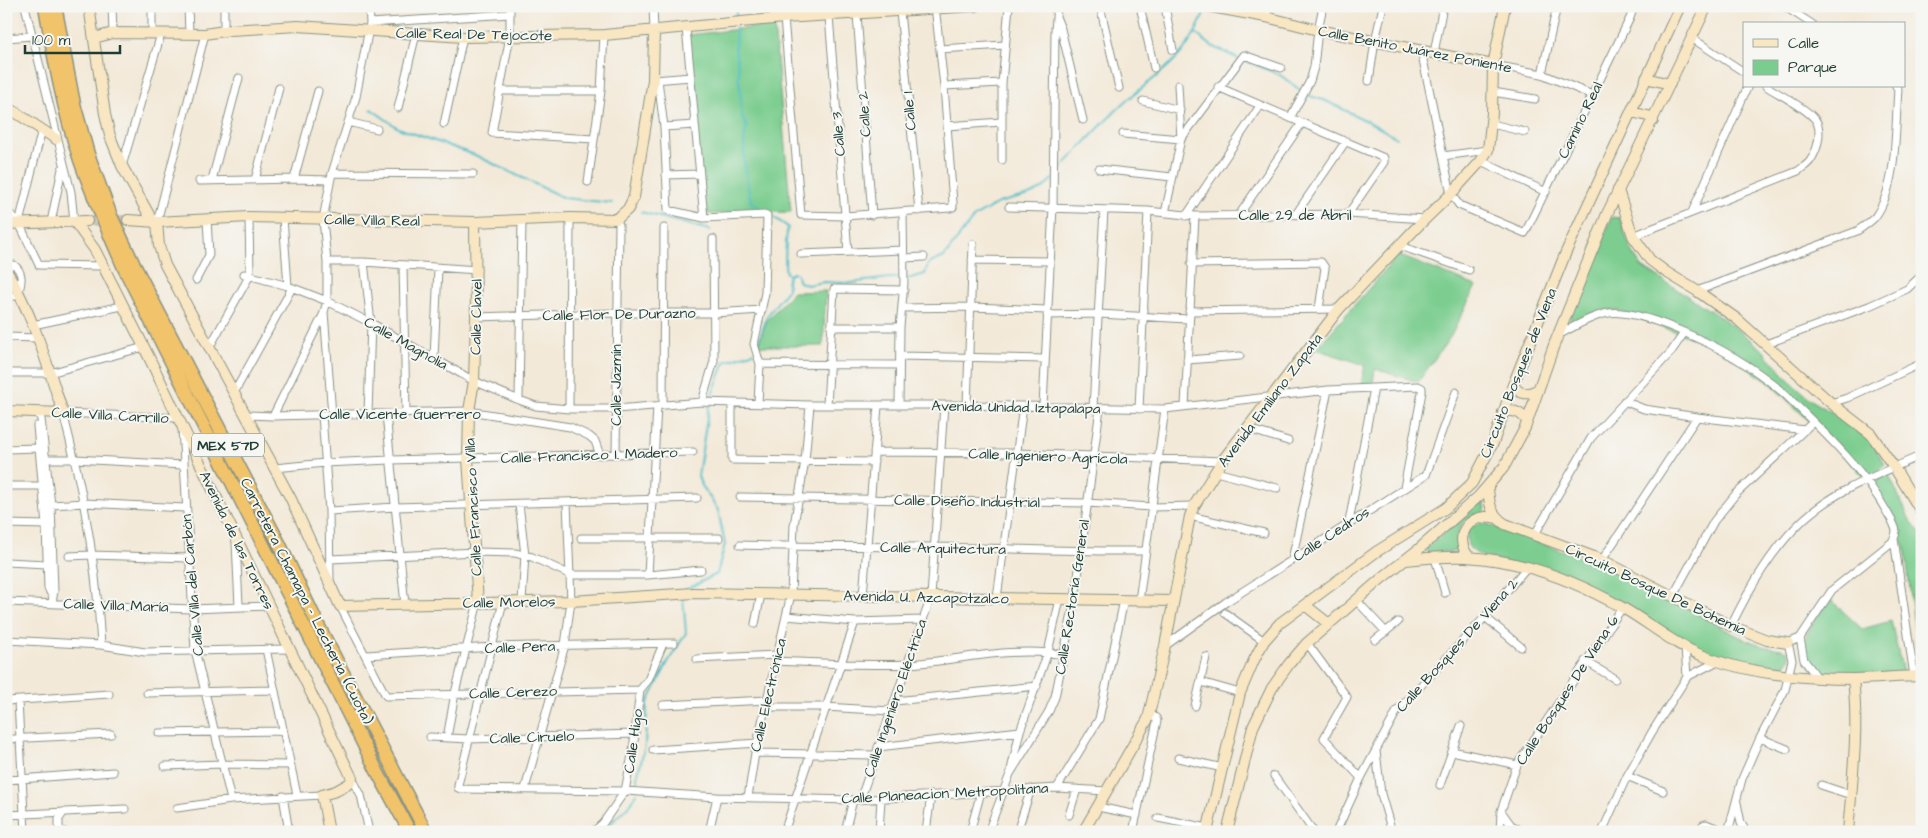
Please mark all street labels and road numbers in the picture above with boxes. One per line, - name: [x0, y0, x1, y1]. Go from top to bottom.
- street label: Calle Benito Juárez Poniente: [1316, 20, 1513, 79]
- street label: Calle Real De Tejocote: [396, 23, 552, 46]
- street label: Camino Real: [1553, 78, 1608, 162]
- street label: Calle 2: [852, 90, 877, 137]
- street label: Calle 1: [897, 91, 922, 131]
- street label: Calle 3: [826, 110, 851, 157]
- street label: Calle 29 de Abril: [1239, 205, 1351, 226]
- street label: Calle Villa Real: [324, 209, 420, 232]
- street label: Calle Clavel: [465, 279, 488, 355]
- street label: Circuito Bosques de Viena: [1475, 285, 1562, 461]
- street label: Calle Flor De Durazno: [542, 303, 696, 326]
- street label: Calle Magnolia: [359, 312, 452, 376]
- street label: Avenida Emiliano Zapata: [1213, 329, 1328, 472]
- street label: Calle Jazmín: [606, 344, 627, 426]
- street label: Avenida Unidad Iztapalapa: [931, 396, 1101, 419]
- street label: Calle Villa Carrillo: [51, 402, 170, 429]
- street label: Calle Vicente Guerrero: [319, 404, 481, 425]
- road number: MEX 57D: [192, 434, 264, 456]
- street label: Calle Francisco Villa: [459, 437, 488, 576]
- street label: Calle Francisco I. Madero: [500, 442, 678, 469]
- street label: Calle Ingeniero Agrícola: [968, 443, 1128, 471]
- street label: Avenida de las Torres: [194, 467, 279, 614]
- street label: Carretera Chamapa - Lechería (Cuota): [235, 474, 378, 728]
- street label: Calle Diseño Industrial: [894, 490, 1040, 513]
- street label: Calle Cedros: [1289, 501, 1374, 567]
- street label: Calle Villa del Carbón: [176, 513, 209, 657]
- street label: Calle Rectoría General: [1050, 518, 1095, 676]
- street label: Calle Arquitectura: [880, 537, 1006, 560]
- street label: Circuito Bosque De Bohemia: [1562, 538, 1750, 641]
- street label: Calle Bosques De Viena 2: [1391, 573, 1524, 717]
- street label: Avenida U. Azcapotzalco: [843, 586, 1009, 609]
- street label: Calle Morelos: [463, 591, 556, 614]
- street label: Calle Villa María: [63, 593, 169, 618]
- street label: Calle Bosques De Viena 6: [1511, 611, 1624, 769]
- street label: Calle Ingeniero Eléctrica: [859, 616, 933, 780]
- street label: Calle Pera: [484, 636, 556, 659]
- street label: Calle Electrónica: [745, 636, 792, 754]
- street label: Calle Cerezo: [469, 680, 558, 705]
- street label: Calle Higo: [619, 707, 649, 775]
- street label: Calle Ciruelo: [489, 726, 575, 749]
- street label: Calle Planeacion Metropolitana: [841, 778, 1049, 809]

